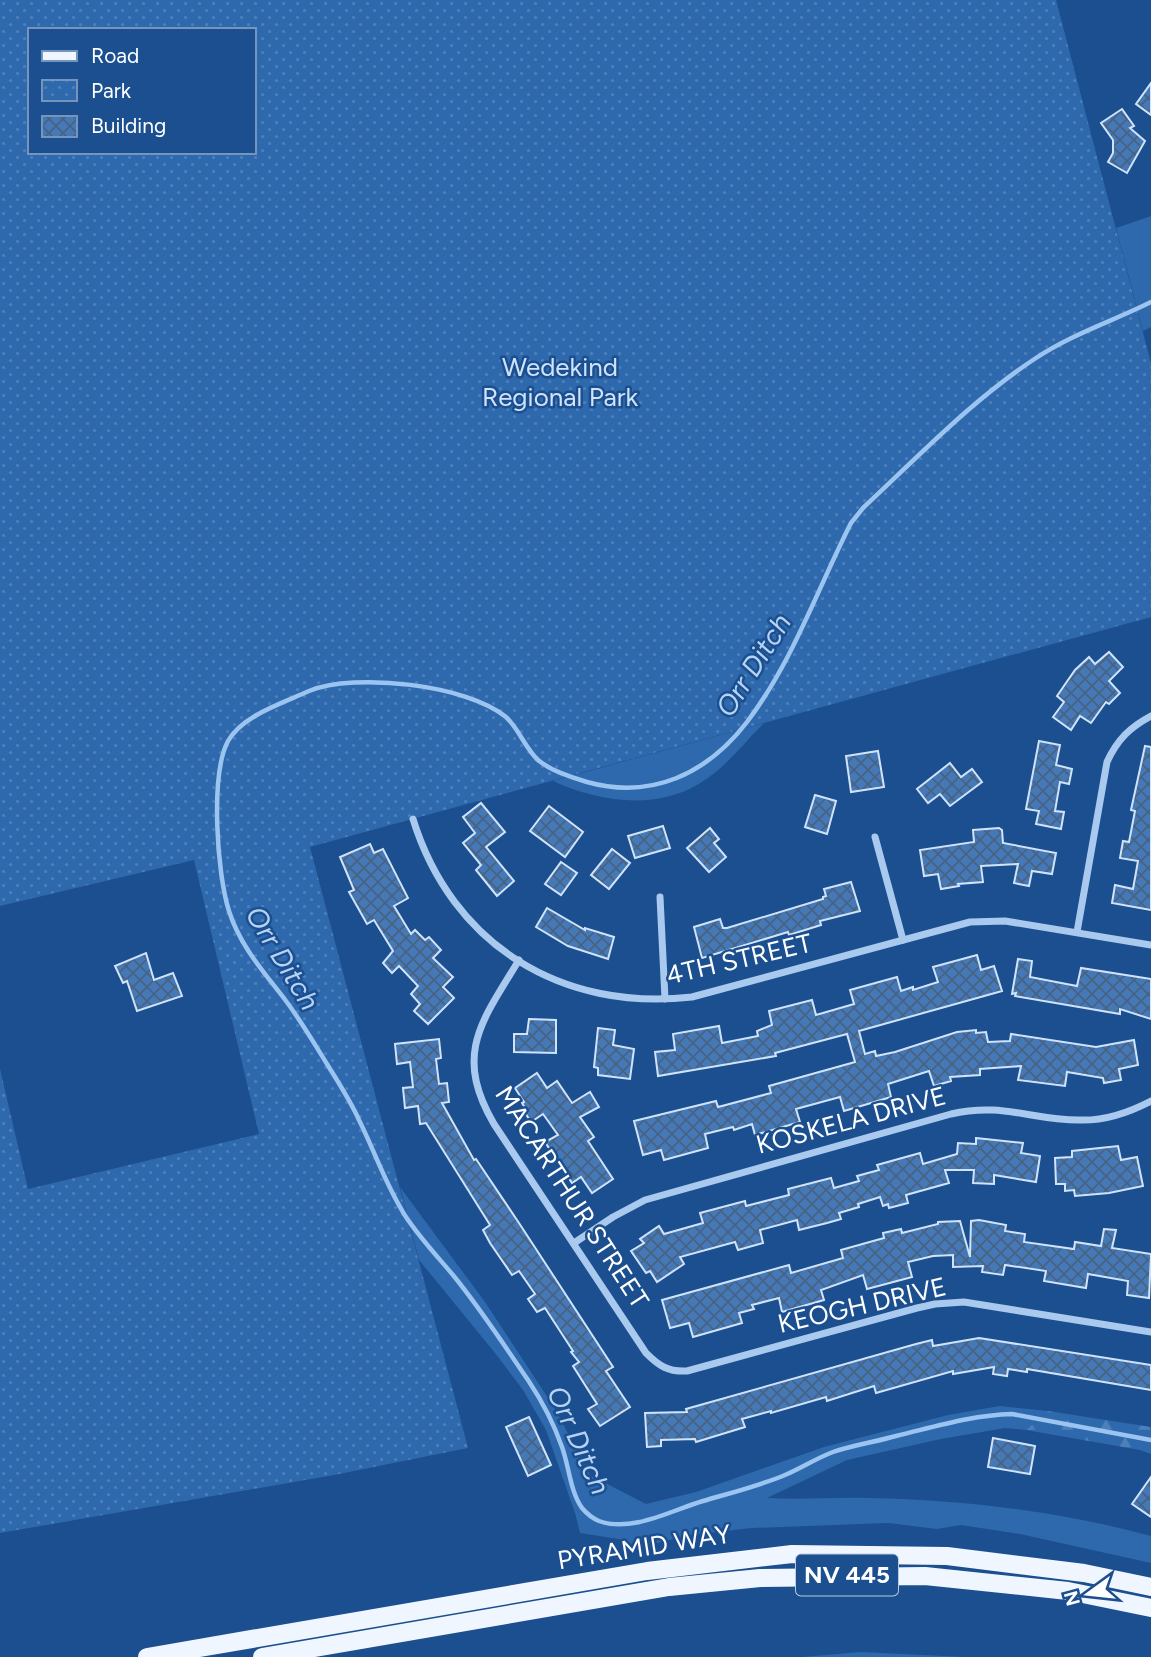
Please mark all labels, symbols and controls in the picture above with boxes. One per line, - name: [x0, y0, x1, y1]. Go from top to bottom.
- legend: [28, 28, 256, 154]
- text: Road: [91, 43, 139, 68]
- text: Park: [91, 78, 132, 103]
- text: Building: [91, 113, 166, 138]
- park label: Wedekind Regional Park: [482, 351, 638, 413]
- water label: Orr Ditch: [708, 607, 798, 723]
- water label: Orr Ditch: [239, 900, 327, 1016]
- street label: 4TH STREET: [663, 927, 815, 991]
- street label: KOSKELA DRIVE: [752, 1079, 950, 1161]
- street label: MACARTHUR STREET: [488, 1080, 656, 1315]
- street label: KEOGH DRIVE: [775, 1270, 949, 1340]
- water label: Orr Ditch: [540, 1381, 618, 1499]
- street label: PYRAMID WAY: [555, 1517, 733, 1577]
- road number: NV 445: [796, 1554, 898, 1596]
- north arrow: [1053, 1559, 1123, 1629]
- text: N: [1059, 1588, 1085, 1608]

